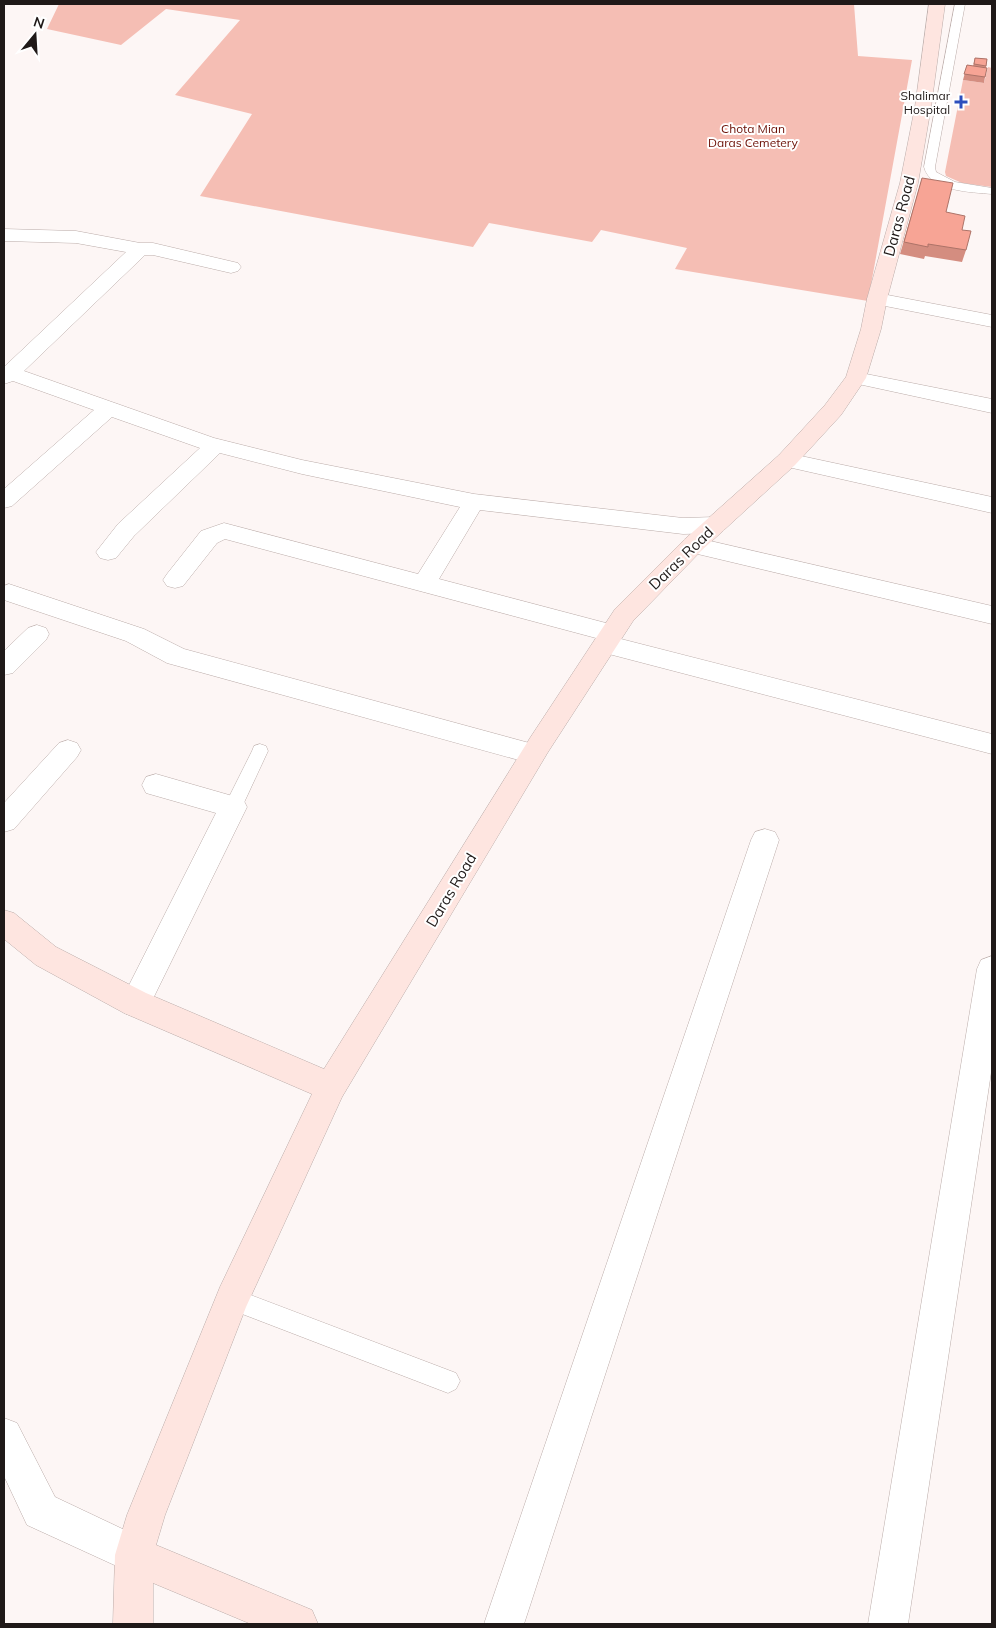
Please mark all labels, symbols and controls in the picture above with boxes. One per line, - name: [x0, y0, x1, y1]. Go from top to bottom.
- north arrow: [10, 10, 60, 60]
- text: N: [31, 12, 47, 33]
- place label: Shalimar Hospital: [900, 88, 951, 117]
- marker: Shalimar Hospital: [954, 95, 968, 109]
- park label: Chota Mian Daras Cemetery: [708, 121, 799, 150]
- street label: Daras Road: [879, 174, 919, 258]
- street label: Daras Road: [645, 522, 717, 594]
- street label: Daras Road: [422, 850, 480, 930]

